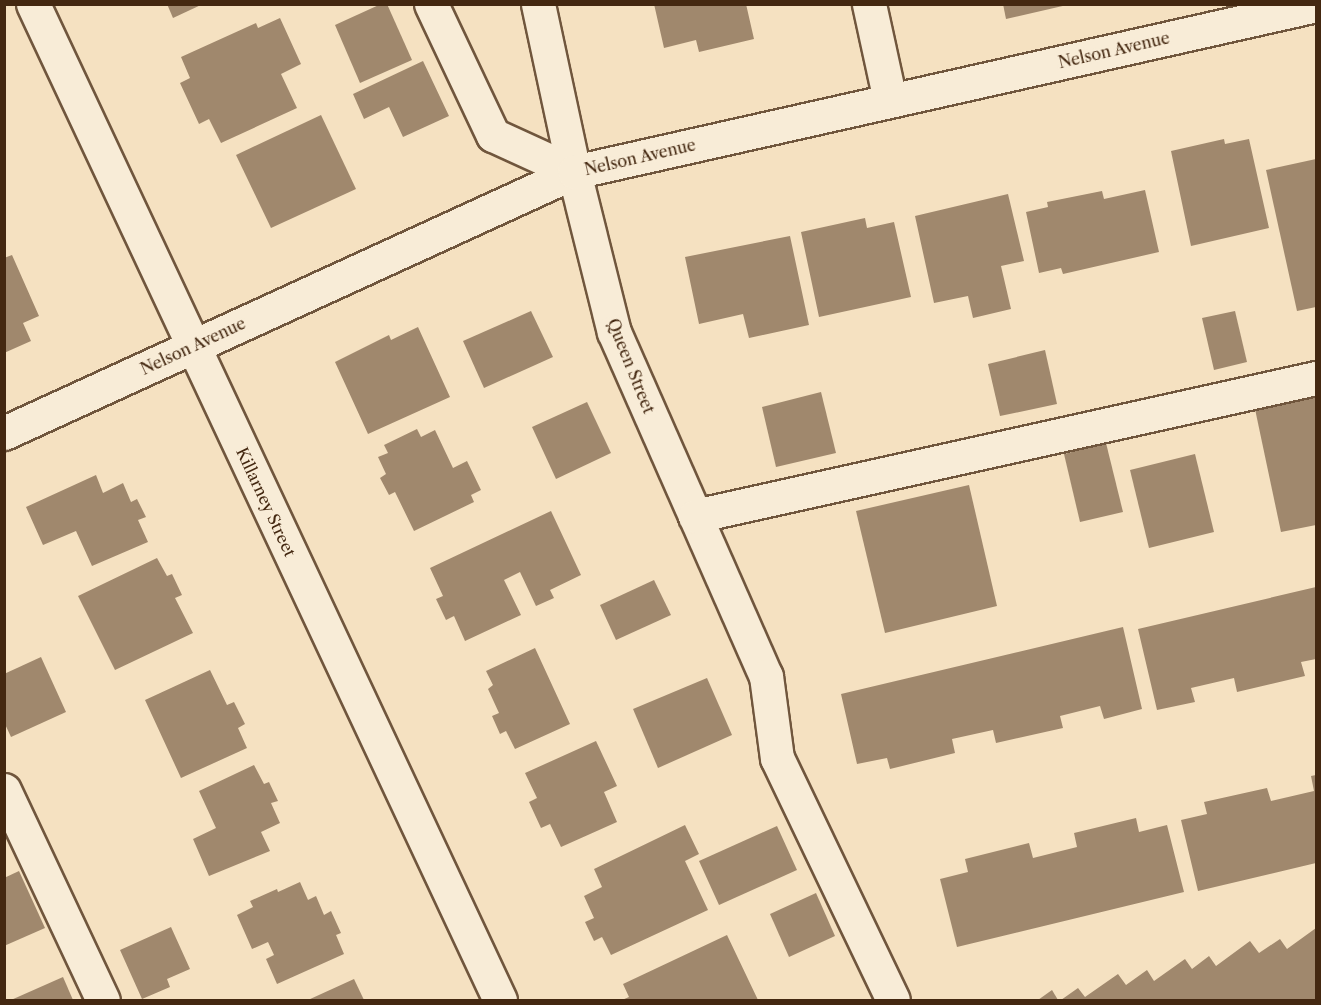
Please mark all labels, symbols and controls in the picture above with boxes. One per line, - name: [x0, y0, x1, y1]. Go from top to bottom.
- street label: Nelson Avenue: [1056, 28, 1172, 72]
- street label: Nelson Avenue: [582, 135, 698, 179]
- street label: Nelson Avenue: [137, 313, 249, 379]
- street label: Queen Street: [603, 316, 659, 416]
- street label: Killarney Street: [232, 444, 300, 560]

